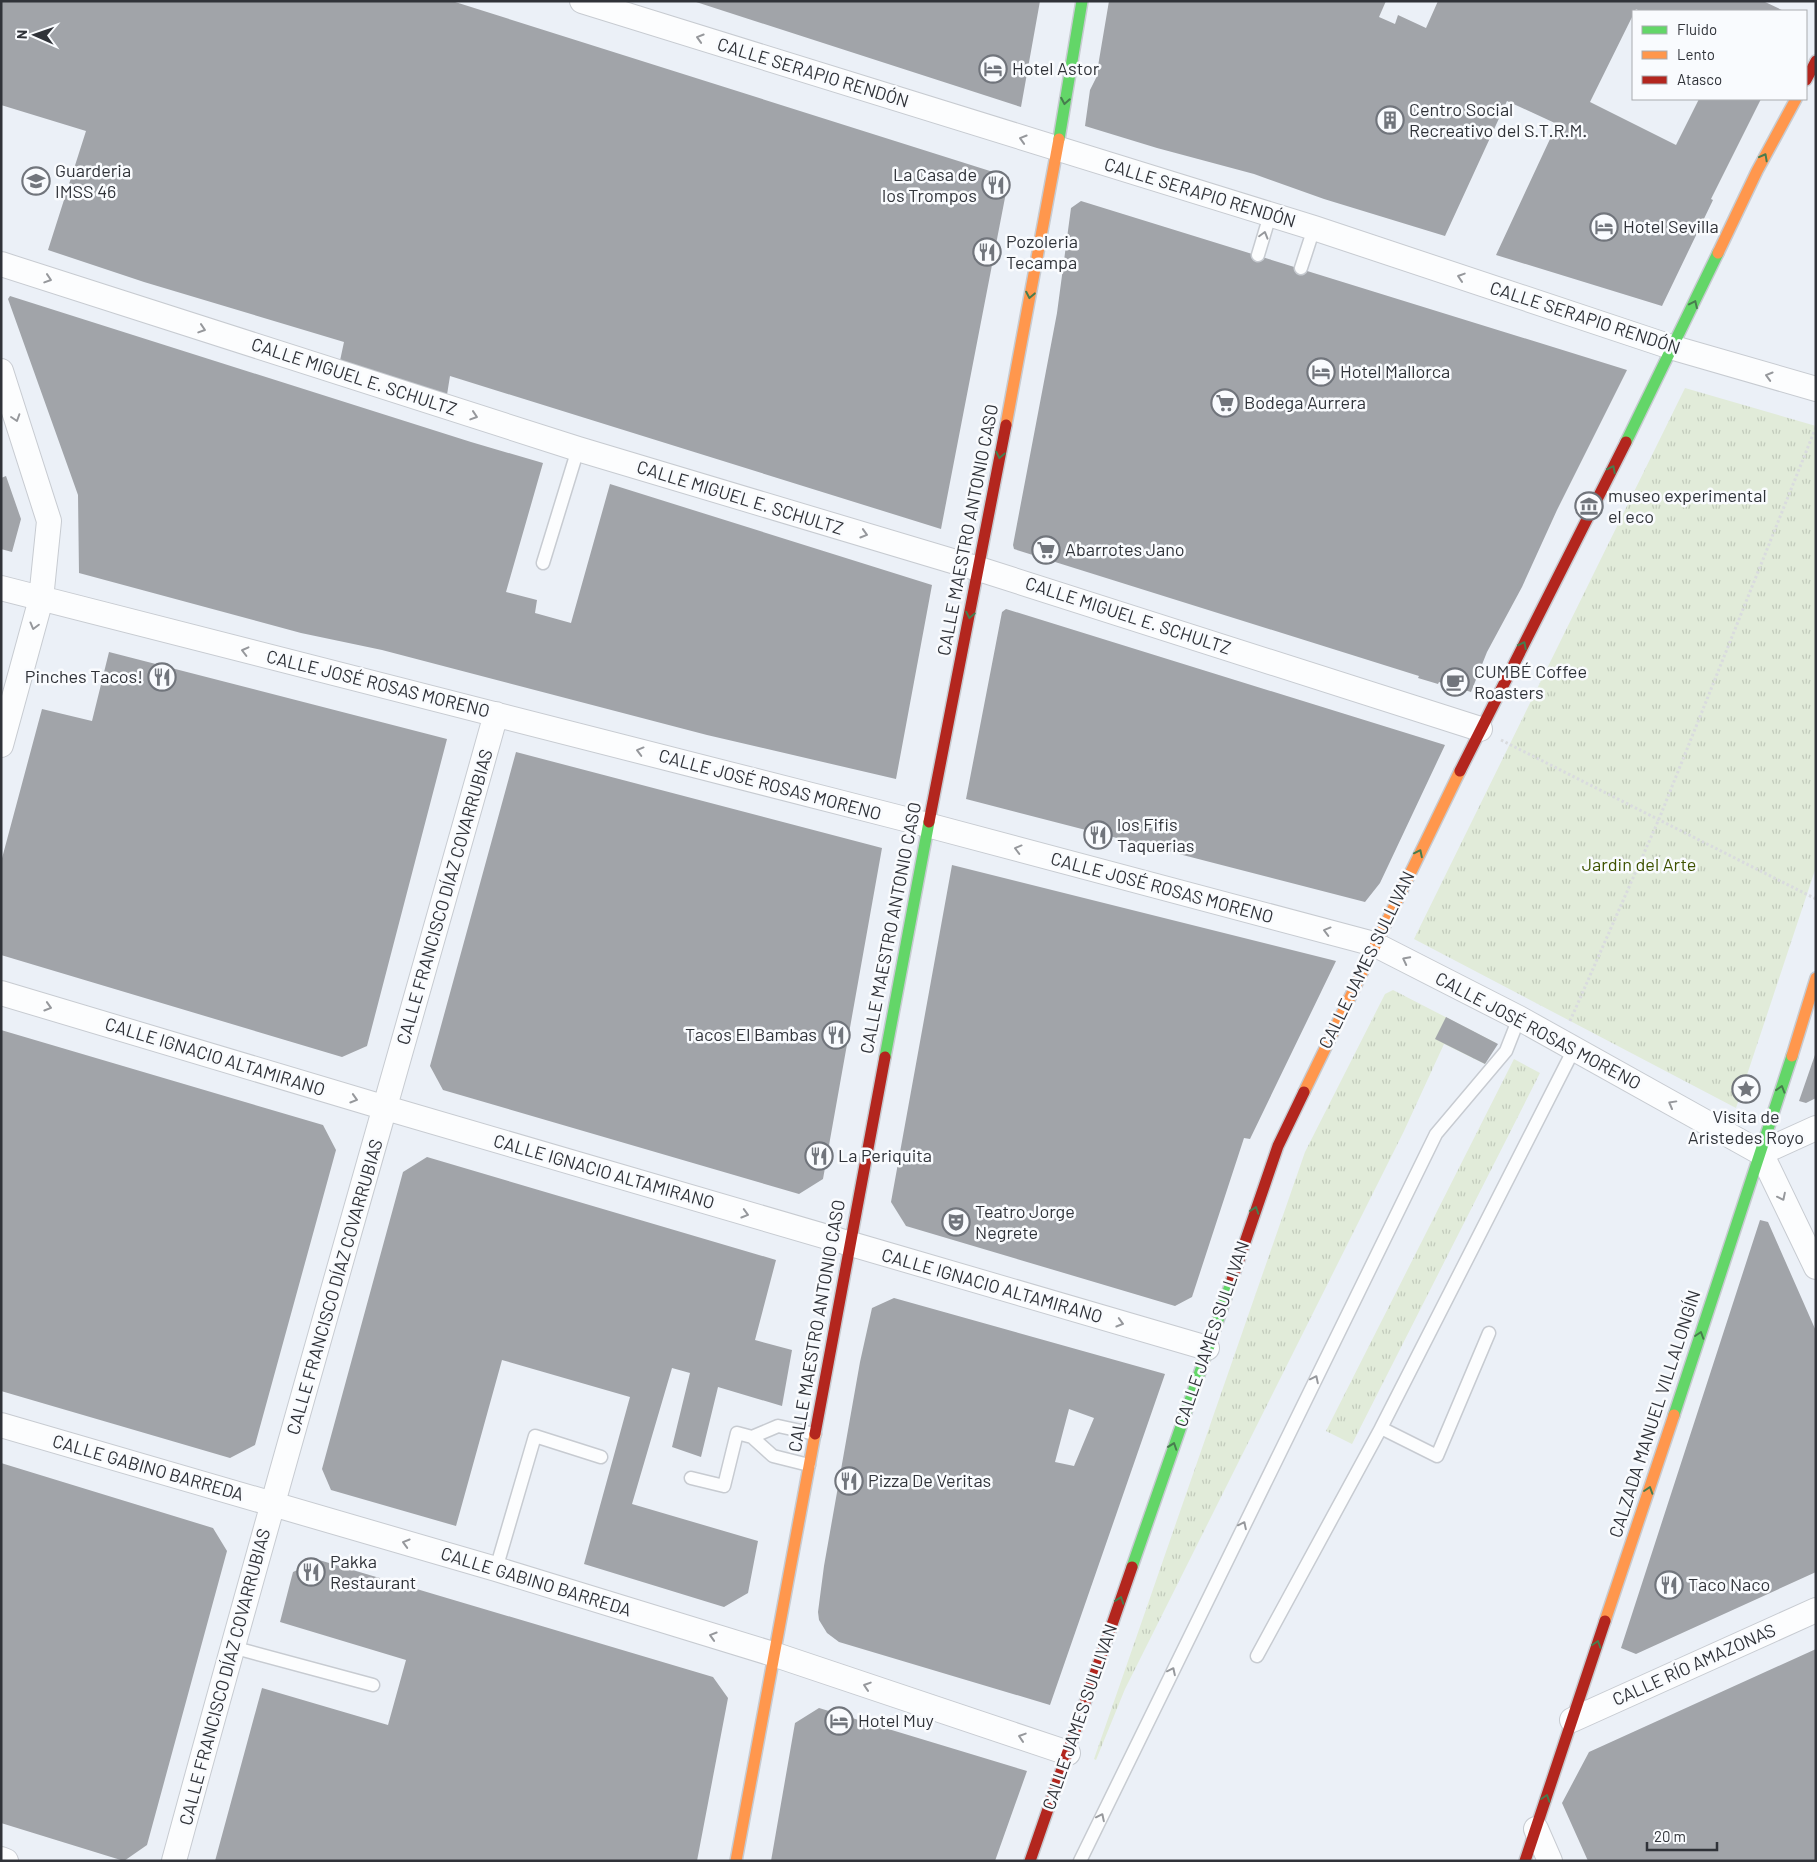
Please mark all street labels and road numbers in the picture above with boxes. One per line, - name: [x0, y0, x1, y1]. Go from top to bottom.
- street label: CALLE SERAPIO RENDÓN: [715, 32, 912, 112]
- street label: CALLE SERAPIO RENDÓN: [1102, 152, 1299, 232]
- street label: CALLE SERAPIO RENDÓN: [1487, 276, 1683, 358]
- street label: CALLE MIGUEL E. SCHULTZ: [249, 332, 460, 420]
- street label: CALLE MAESTRO ANTONIO CASO: [932, 402, 1002, 657]
- street label: CALLE MIGUEL E. SCHULTZ: [634, 455, 846, 539]
- street label: CALLE MIGUEL E. SCHULTZ: [1023, 571, 1234, 659]
- street label: CALLE JOSÉ ROSAS MORENO: [264, 645, 492, 721]
- street label: CALLE JOSÉ ROSAS MORENO: [657, 744, 884, 824]
- street label: CALLE FRANCISCO DÍAZ COVARRUBIAS: [391, 746, 497, 1047]
- street label: CALLE MAESTRO ANTONIO CASO: [855, 800, 925, 1055]
- street label: CALLE JOSÉ ROSAS MORENO: [1049, 847, 1276, 927]
- street label: CALLE JAMES SULLIVAN: [1313, 867, 1419, 1052]
- street label: CALLE JOSÉ ROSAS MORENO: [1432, 967, 1645, 1094]
- street label: CALLE IGNACIO ALTAMIRANO: [103, 1012, 328, 1100]
- street label: CALLE IGNACIO ALTAMIRANO: [491, 1129, 717, 1213]
- street label: CALLE FRANCISCO DÍAZ COVARRUBIAS: [281, 1136, 387, 1437]
- street label: CALLE MAESTRO ANTONIO CASO: [783, 1198, 849, 1454]
- street label: CALLE JAMES SULLIVAN: [1169, 1238, 1253, 1430]
- street label: CALLE IGNACIO ALTAMIRANO: [879, 1243, 1105, 1327]
- street label: CALZADA MANUEL VILLALONGÍN: [1604, 1287, 1705, 1540]
- street label: CALLE GABINO BARREDA: [50, 1429, 247, 1505]
- street label: CALLE FRANCISCO DÍAZ COVARRUBIAS: [174, 1526, 274, 1828]
- street label: CALLE GABINO BARREDA: [438, 1542, 634, 1621]
- street label: CALLE RÍO AMAZONAS: [1609, 1618, 1779, 1710]
- street label: CALLE JAMES SULLIVAN: [1037, 1621, 1121, 1813]

